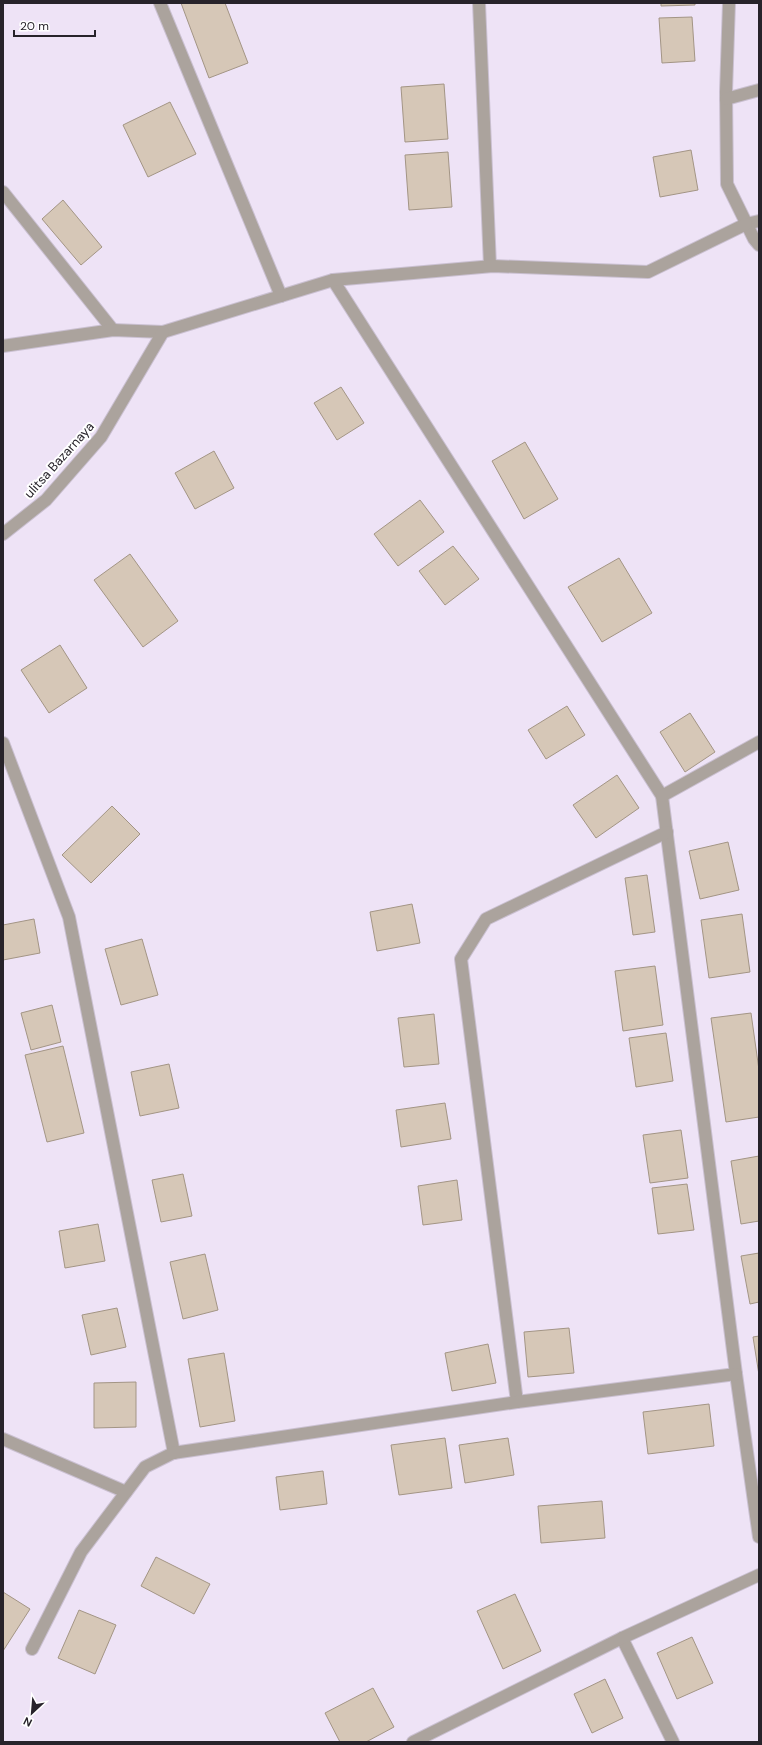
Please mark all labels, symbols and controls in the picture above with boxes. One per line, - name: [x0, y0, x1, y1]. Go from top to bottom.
- scale bar: [14, 12, 95, 38]
- text: 20 m: [20, 18, 49, 34]
- street label: ulitsa Bazarnaya: [20, 418, 98, 502]
- north arrow: [12, 1693, 52, 1733]
- text: N: [21, 1714, 34, 1730]

